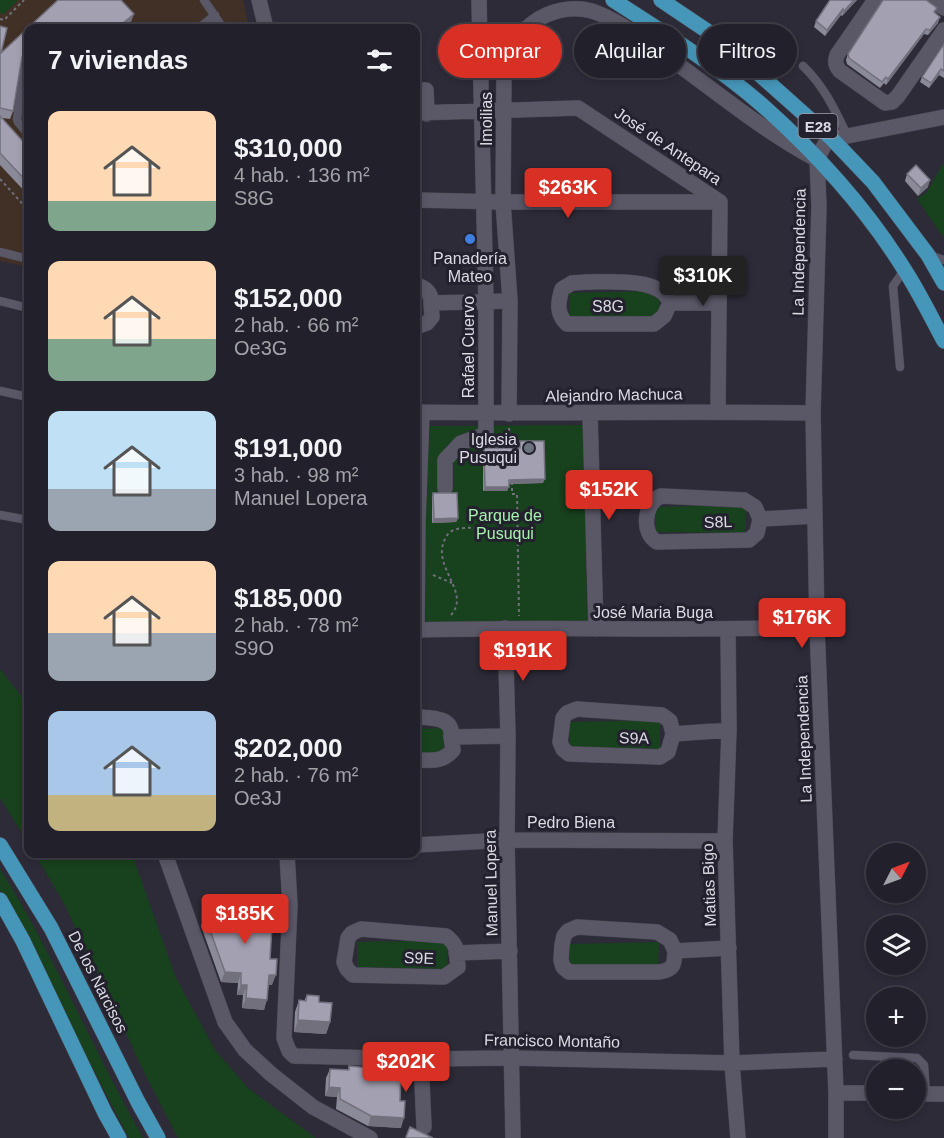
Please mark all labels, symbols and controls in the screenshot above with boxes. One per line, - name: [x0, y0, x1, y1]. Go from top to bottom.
- chip: Comprar: [438, 24, 562, 78]
- chip: Alquilar: [574, 24, 686, 78]
- chip: Filtros: [698, 24, 797, 78]
- icon: filters: [363, 44, 396, 77]
- text: 7 viviendas: [48, 45, 188, 75]
- street label: Imoilias: [478, 92, 495, 146]
- street label: José de Antepara: [612, 104, 724, 188]
- road number: E28: [798, 114, 838, 138]
- text: $310,000: [234, 133, 342, 163]
- icon: home: [96, 135, 168, 207]
- text: 4 hab. · 136 m²: [234, 164, 370, 186]
- pin: $263K: [526, 168, 610, 219]
- text: $263K: [539, 176, 597, 198]
- text: S8G: [234, 187, 274, 209]
- street label: La Independencia: [789, 188, 809, 316]
- marker: Panadería Mateo: [463, 232, 477, 246]
- place label: Panadería Mateo: [433, 250, 507, 285]
- pin: $310K: [661, 256, 745, 307]
- text: $310K: [674, 264, 732, 286]
- text: $152,000: [234, 283, 342, 313]
- icon: home: [96, 285, 168, 357]
- street label: Rafael Cuervo: [460, 296, 477, 398]
- street label: S8G: [592, 298, 624, 315]
- text: 2 hab. · 66 m²: [234, 314, 359, 336]
- text: Oe3G: [234, 337, 287, 359]
- street label: Alejandro Machuca: [545, 385, 683, 405]
- place label: Iglesia Pusuqui: [459, 431, 517, 466]
- text: $191,000: [234, 433, 342, 463]
- icon: home: [96, 435, 168, 507]
- marker: Iglesia Pusuqui: [522, 441, 536, 455]
- text: 3 hab. · 98 m²: [234, 464, 359, 486]
- pin: $152K: [567, 470, 651, 521]
- text: $152K: [580, 478, 638, 500]
- text: Manuel Lopera: [234, 487, 367, 509]
- park label: Parque de Pusuqui: [468, 507, 542, 542]
- street label: S8L: [703, 513, 733, 531]
- text: $185,000: [234, 583, 342, 613]
- icon: home: [96, 585, 168, 657]
- pin: $176K: [760, 598, 844, 649]
- street label: José Maria Buga: [593, 604, 713, 621]
- text: $176K: [773, 606, 831, 628]
- text: 2 hab. · 78 m²: [234, 614, 359, 636]
- pin: $191K: [481, 631, 565, 682]
- text: S9O: [234, 637, 274, 659]
- text: $191K: [494, 639, 552, 661]
- street label: La Independencia: [793, 675, 815, 803]
- street label: S9A: [619, 729, 650, 747]
- text: $202,000: [234, 733, 342, 763]
- icon: home: [96, 735, 168, 807]
- text: 2 hab. · 76 m²: [234, 764, 359, 786]
- text: Oe3J: [234, 787, 282, 809]
- street label: Pedro Biena: [527, 814, 615, 831]
- street label: Manuel Lopera: [482, 829, 500, 937]
- street label: Matias Bigo: [699, 843, 719, 927]
- north arrow: [866, 843, 926, 903]
- map controls: [866, 843, 926, 1119]
- pin: $185K: [203, 894, 287, 945]
- text: $185K: [216, 902, 274, 924]
- button: layers: [866, 915, 926, 975]
- street label: De los Narcisos: [65, 928, 131, 1036]
- street label: S9E: [404, 949, 434, 967]
- button: +: [866, 987, 926, 1047]
- street label: Francisco Montaño: [484, 1031, 620, 1051]
- pin: $202K: [364, 1042, 448, 1093]
- text: $202K: [377, 1050, 435, 1072]
- button: −: [866, 1059, 926, 1119]

